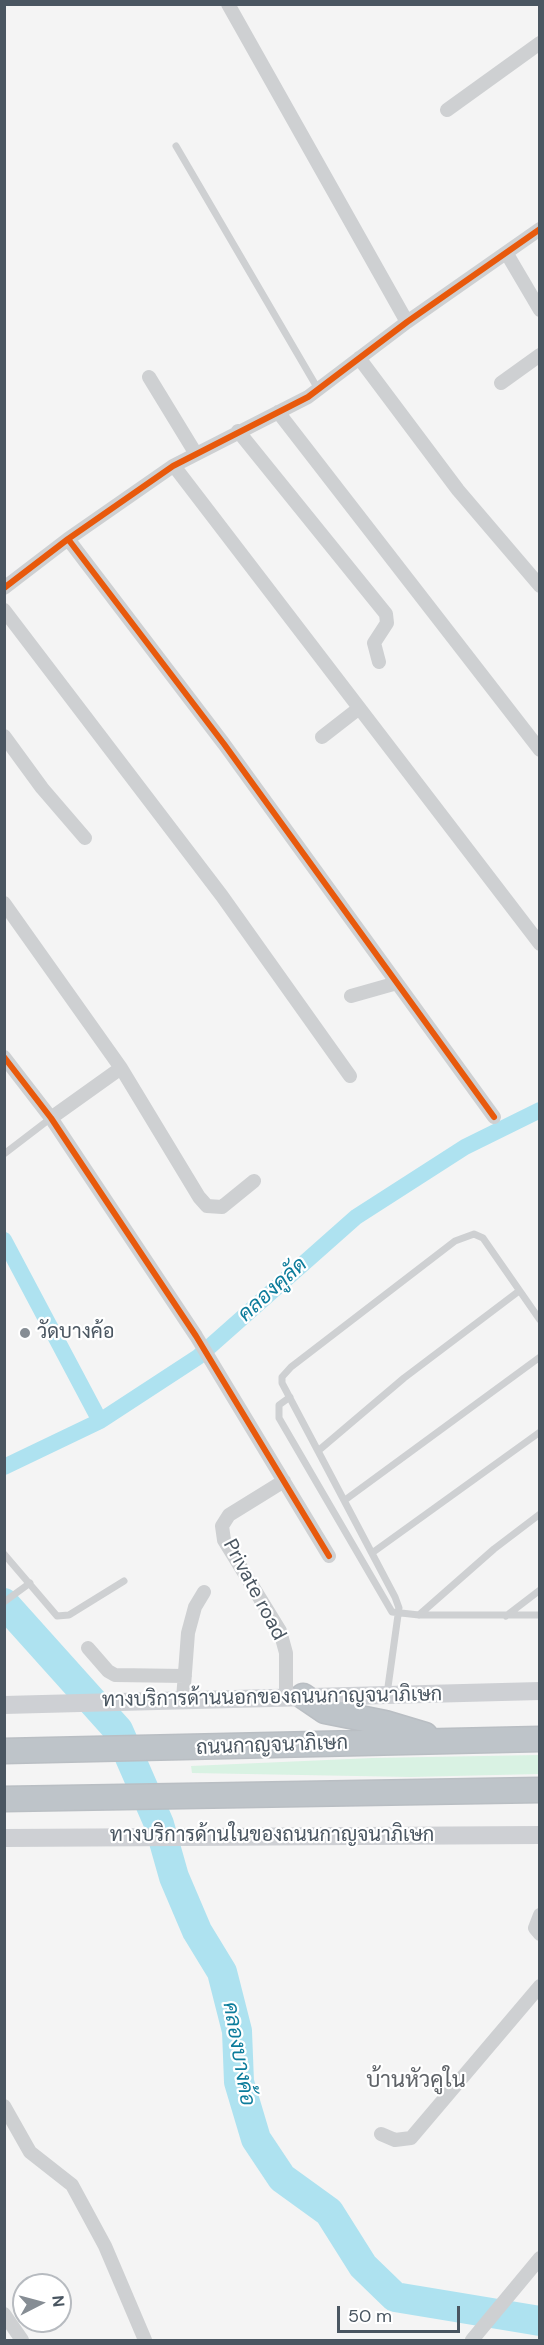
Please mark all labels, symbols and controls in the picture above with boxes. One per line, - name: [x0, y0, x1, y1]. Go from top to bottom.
- water label: คลองคูลัด: [233, 1253, 313, 1327]
- place label: วัดบางค้อ: [37, 1321, 115, 1345]
- marker: วัดบางค้อ: [18, 1326, 32, 1340]
- street label: Private road: [217, 1535, 291, 1645]
- street label: ทางบริการด้านนอกของถนนกาญจนาภิเษก: [102, 1683, 442, 1713]
- street label: ถนนกาญจนาภิเษก: [196, 1731, 348, 1761]
- street label: ทางบริการด้านในของถนนกาญจนาภิเษก: [110, 1824, 434, 1848]
- water label: คลองบางค้อ: [216, 2000, 260, 2108]
- district label: บ้านหัวคูใน: [366, 2068, 466, 2094]
- north arrow: [12, 2273, 72, 2333]
- text: N: [47, 2294, 69, 2308]
- scale bar: [340, 2294, 463, 2332]
- text: 50 m: [348, 2304, 392, 2328]

